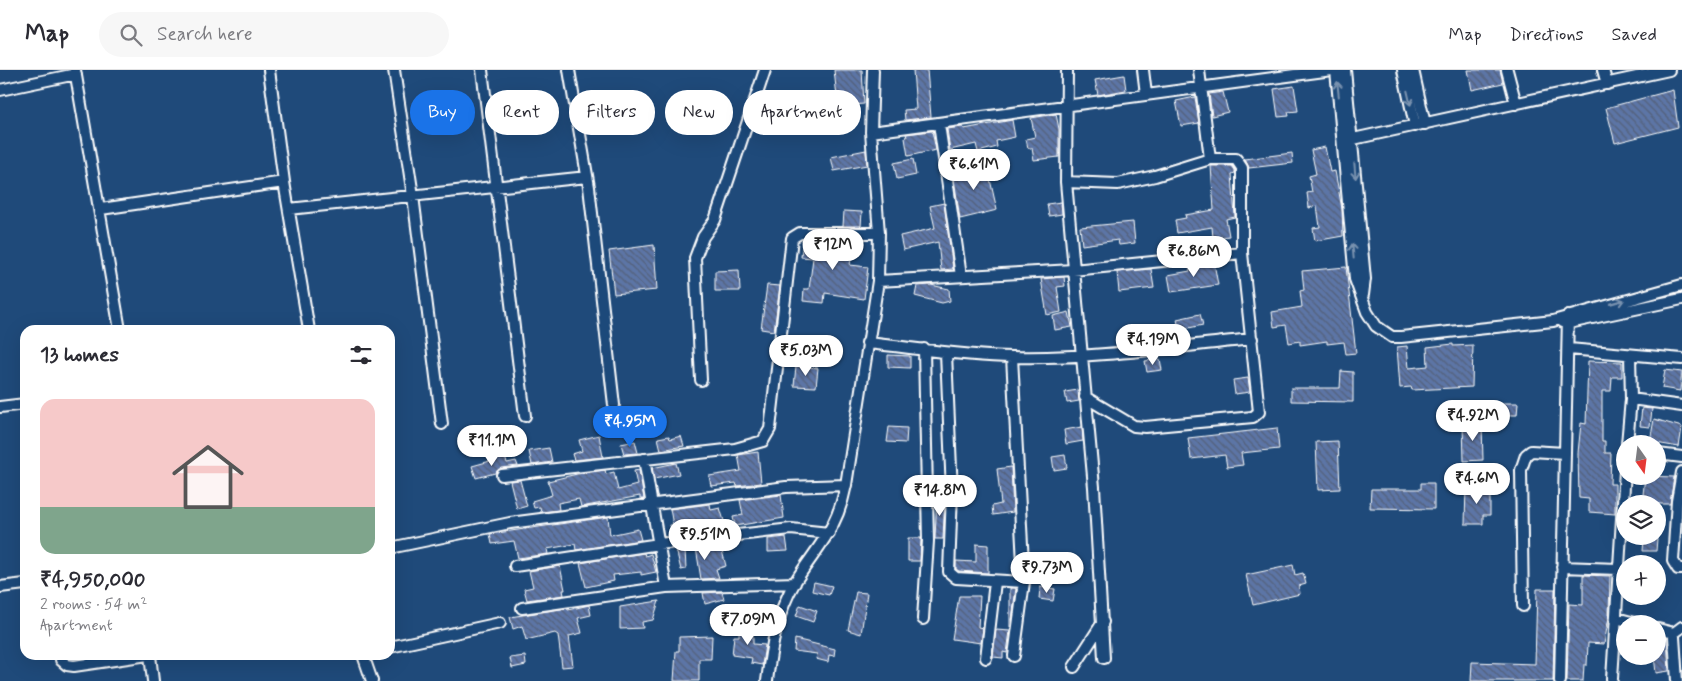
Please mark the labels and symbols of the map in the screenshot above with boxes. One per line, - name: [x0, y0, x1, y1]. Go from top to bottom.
- one-way arrow: [1333, 82, 1343, 98]
- one-way arrow: [1405, 90, 1414, 106]
- pin: ₹6.61M: [933, 148, 1015, 191]
- one-way arrow: [1351, 162, 1360, 178]
- pin: ₹12M: [803, 228, 863, 271]
- pin: ₹6.86M: [1153, 236, 1235, 278]
- one-way arrow: [1348, 243, 1357, 259]
- one-way arrow: [1609, 297, 1625, 306]
- pin: ₹4.19M: [1112, 324, 1194, 366]
- pin: ₹5.03M: [765, 334, 847, 377]
- pin: ₹4.92M: [1432, 400, 1514, 442]
- pin: ₹4.95M: [589, 406, 671, 448]
- pin: ₹11.1M: [451, 424, 533, 467]
- north arrow: [1616, 435, 1666, 485]
- pin: ₹4.6M: [1442, 462, 1512, 505]
- pin: ₹14.8M: [899, 474, 981, 517]
- pin: ₹9.51M: [664, 518, 746, 561]
- pin: ₹9.73M: [1006, 552, 1088, 594]
- pin: ₹7.09M: [707, 604, 789, 646]

